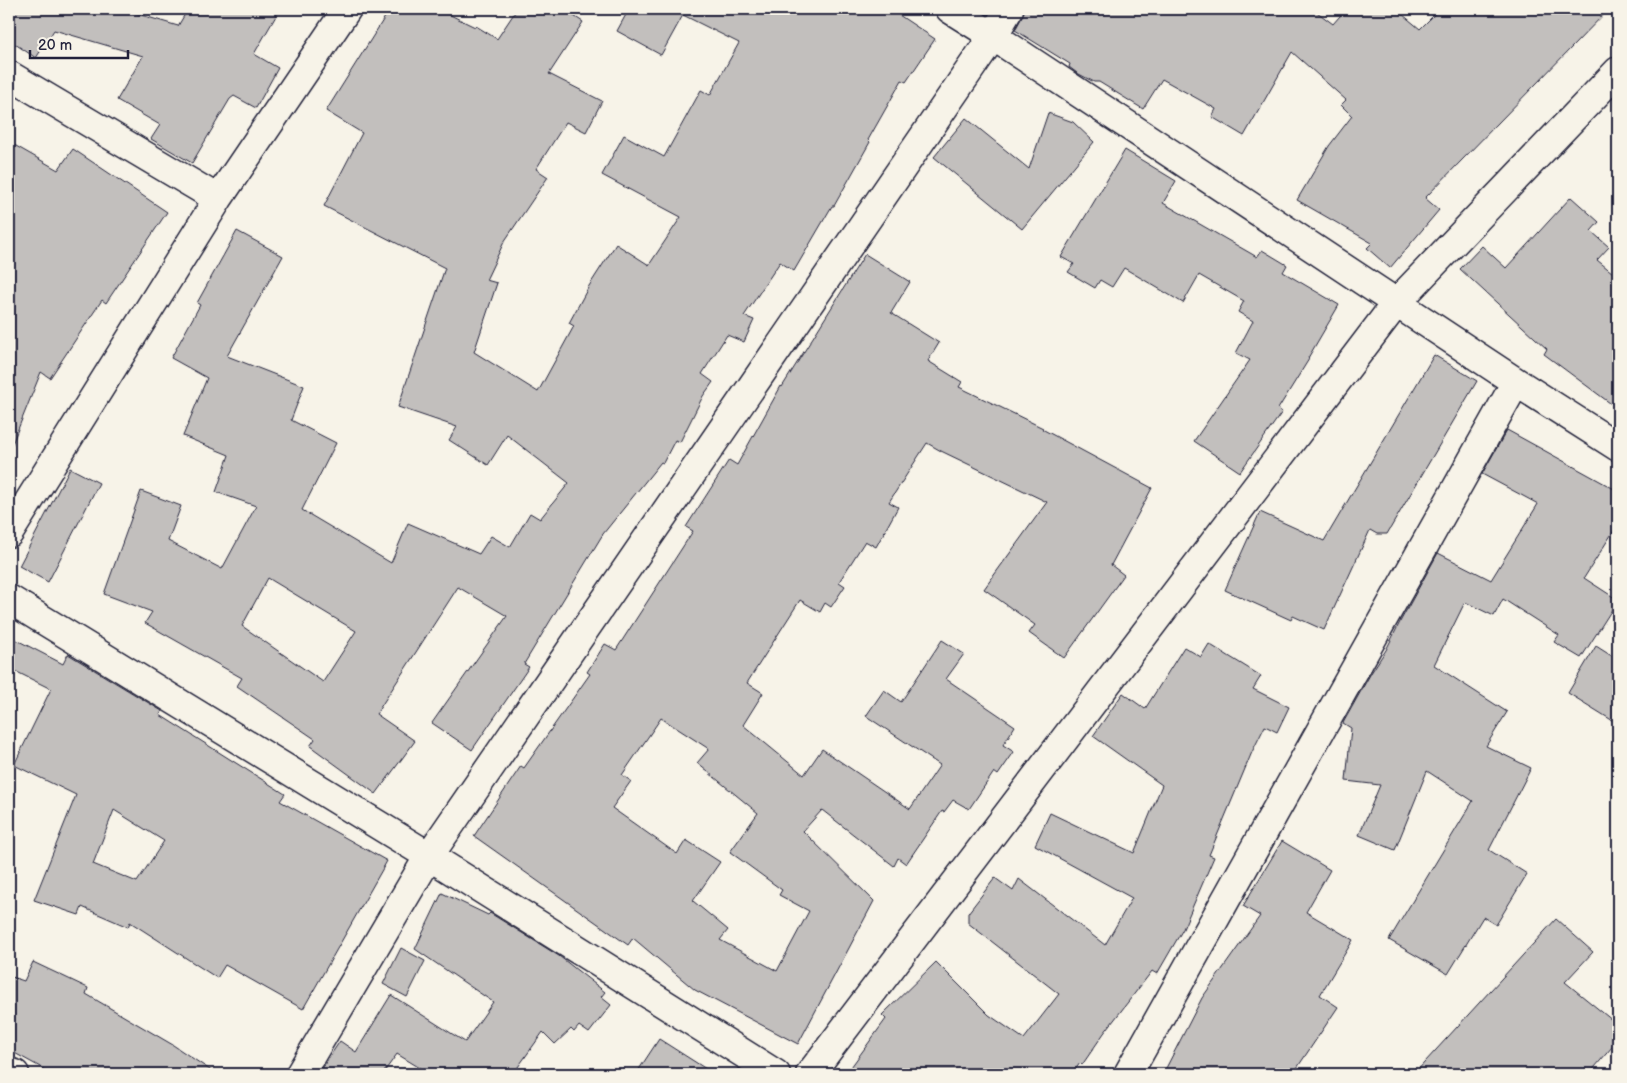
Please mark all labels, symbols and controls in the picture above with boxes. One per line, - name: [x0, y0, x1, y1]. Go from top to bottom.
- scale bar: [30, 28, 128, 60]
- text: 20 m: [38, 36, 72, 55]

